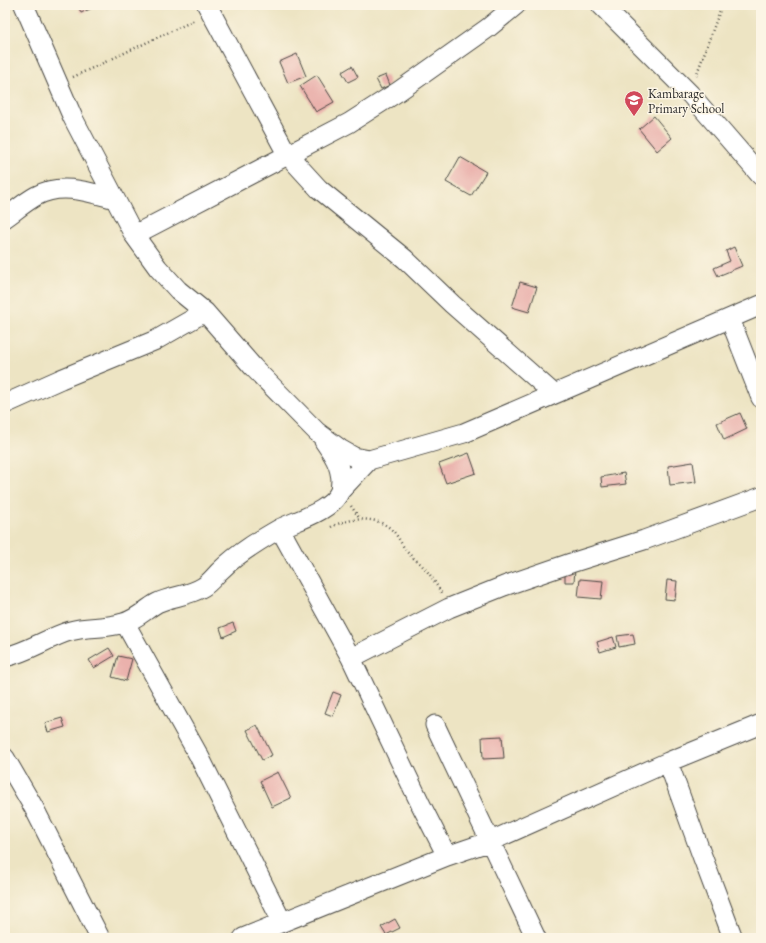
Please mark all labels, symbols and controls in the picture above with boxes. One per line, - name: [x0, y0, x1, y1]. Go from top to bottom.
- place label: Kambarage Primary School: [648, 85, 724, 117]
- school or university icon: Kambarage Primary School: [623, 89, 645, 117]

